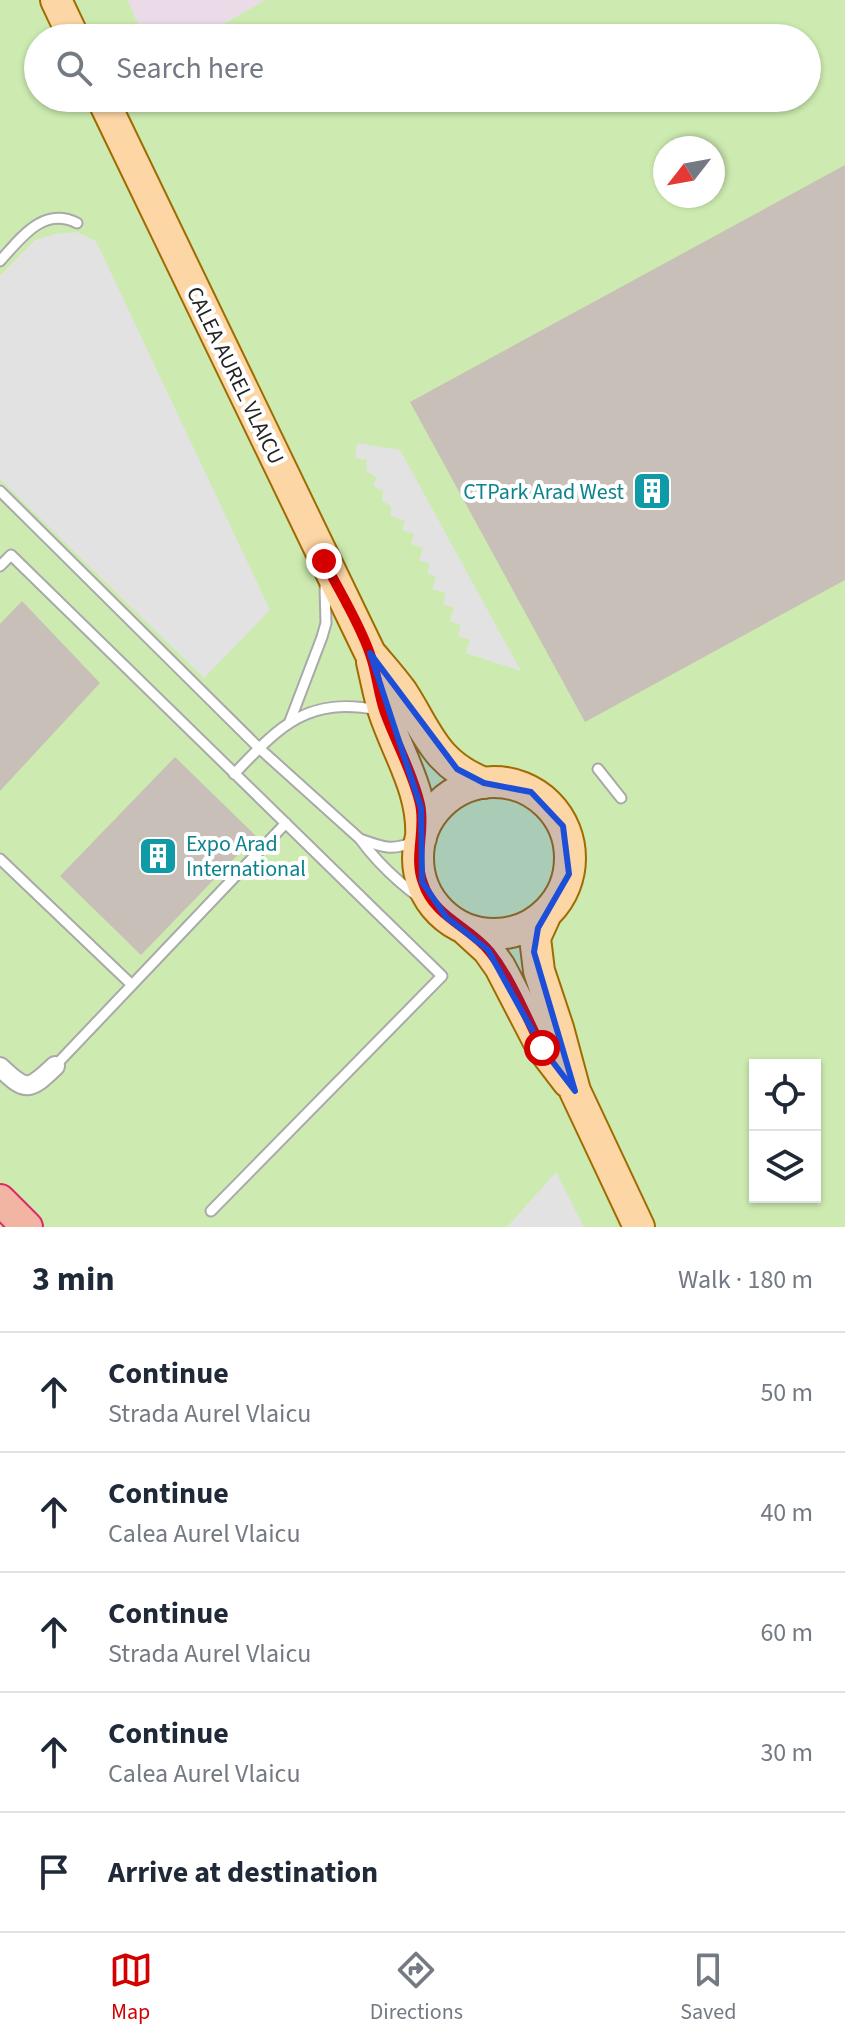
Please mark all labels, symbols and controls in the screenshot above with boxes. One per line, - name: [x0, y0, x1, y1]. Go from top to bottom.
- search box: [24, 24, 821, 112]
- icon: search: [52, 46, 96, 90]
- text: Search here: [116, 47, 264, 90]
- north arrow: [653, 136, 725, 208]
- street label: CALEA AUREL VLAICU: [178, 281, 292, 470]
- building icon: CTPark Arad West: [631, 470, 673, 512]
- place label: CTPark Arad West: [463, 476, 625, 508]
- route end: [306, 543, 342, 579]
- place label: Expo Arad International: [186, 828, 306, 885]
- building icon: Expo Arad International: [137, 835, 179, 877]
- route start: [524, 1030, 560, 1066]
- map controls: [749, 1059, 821, 1203]
- button: locate: [749, 1059, 821, 1131]
- button: layers: [749, 1131, 821, 1203]
- text: 3 min: [32, 1255, 115, 1304]
- text: Walk · 180 m: [678, 1261, 813, 1298]
- text: Continue: [108, 1352, 229, 1395]
- icon: ahead: [32, 1370, 76, 1414]
- text: 50 m: [760, 1374, 813, 1411]
- text: Strada Aurel Vlaicu: [108, 1395, 311, 1432]
- text: Continue: [108, 1472, 229, 1515]
- icon: ahead: [32, 1490, 76, 1534]
- text: 40 m: [760, 1494, 813, 1531]
- text: Calea Aurel Vlaicu: [108, 1515, 301, 1552]
- text: Continue: [108, 1592, 229, 1635]
- icon: ahead: [32, 1610, 76, 1654]
- text: 60 m: [760, 1614, 813, 1651]
- text: Strada Aurel Vlaicu: [108, 1635, 311, 1672]
- text: Continue: [108, 1712, 229, 1755]
- icon: ahead: [32, 1730, 76, 1774]
- text: 30 m: [760, 1734, 813, 1771]
- text: Calea Aurel Vlaicu: [108, 1755, 301, 1792]
- icon: arrive: [32, 1850, 76, 1894]
- text: Arrive at destination: [108, 1851, 378, 1894]
- tab: Map: [109, 1948, 153, 2028]
- tab: Directions: [370, 1948, 463, 2028]
- tab: Saved: [680, 1948, 736, 2028]

